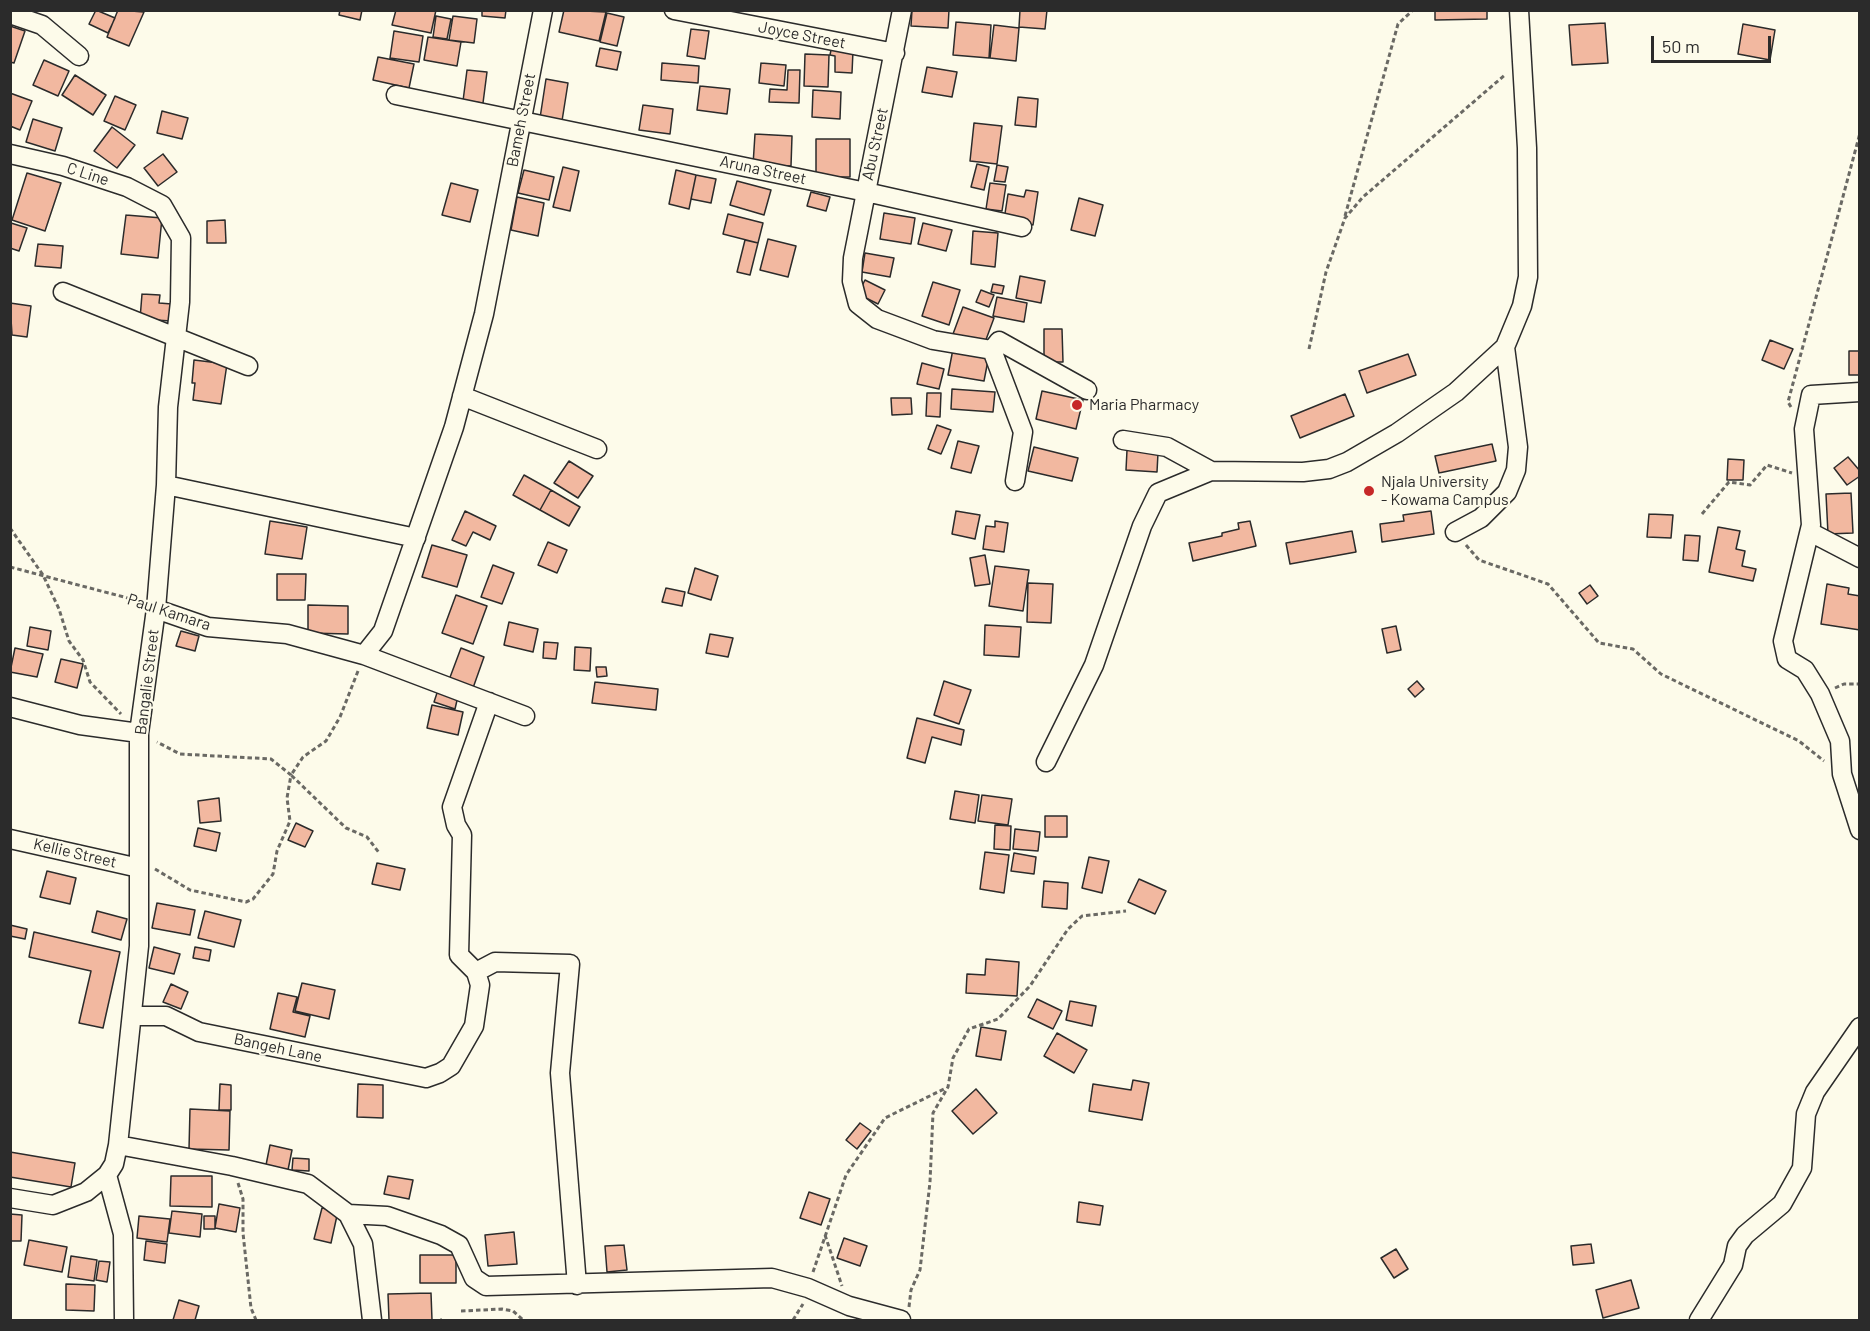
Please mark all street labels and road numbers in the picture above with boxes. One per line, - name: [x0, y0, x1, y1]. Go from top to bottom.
- street label: Joyce Street: [757, 17, 847, 53]
- street label: Bameh Street: [502, 71, 540, 169]
- street label: Abu Street: [858, 106, 892, 182]
- street label: Aruna Street: [718, 151, 808, 189]
- street label: C Line: [65, 158, 111, 190]
- street label: Paul Kamara: [125, 590, 213, 634]
- street label: Bangalie Street: [131, 628, 163, 736]
- street label: Kellie Street: [31, 834, 119, 872]
- street label: Bangeh Lane: [232, 1029, 324, 1067]

